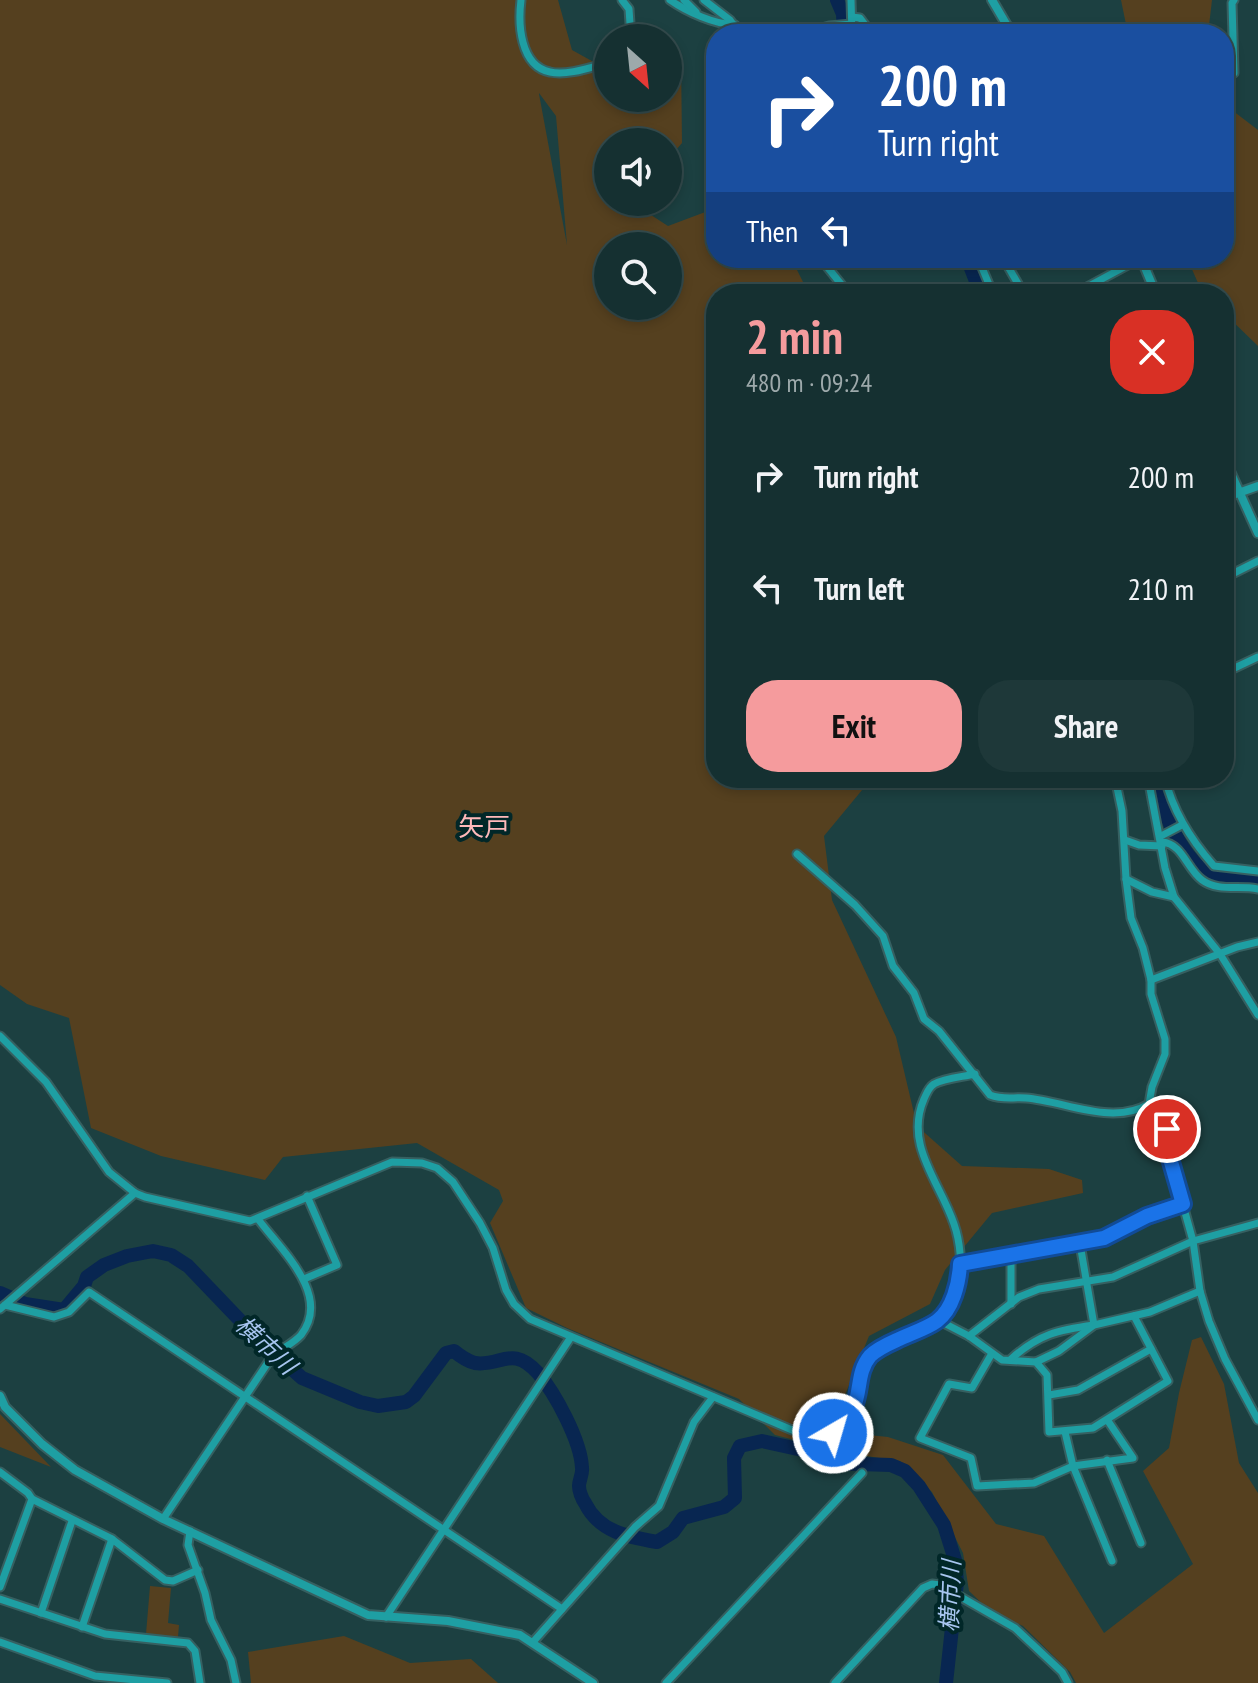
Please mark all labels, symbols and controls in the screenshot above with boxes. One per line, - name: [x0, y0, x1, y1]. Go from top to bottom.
- north arrow: [594, 24, 682, 112]
- map controls: [594, 24, 682, 320]
- text: 200 m: [878, 49, 1007, 121]
- icon: right: [746, 56, 850, 160]
- text: Turn right: [878, 119, 999, 166]
- button: sound: [594, 128, 682, 216]
- icon: left: [814, 208, 858, 252]
- text: Then: [746, 211, 798, 250]
- button: search: [594, 232, 682, 320]
- text: 2 min: [746, 305, 843, 367]
- button: close: [1110, 310, 1194, 394]
- text: 480 m · 09:24: [746, 366, 872, 399]
- icon: right: [746, 454, 790, 498]
- text: Turn right: [814, 457, 918, 496]
- text: 200 m: [1128, 457, 1194, 496]
- icon: left: [746, 566, 790, 610]
- text: Turn left: [814, 569, 904, 608]
- text: 210 m: [1128, 569, 1194, 608]
- button: Exit: [746, 680, 962, 772]
- button: Share: [978, 680, 1194, 772]
- district label: 矢戸: [458, 810, 510, 843]
- pin: [1133, 1095, 1201, 1163]
- icon: arrive: [1145, 1107, 1189, 1151]
- water label: 横市川: [229, 1309, 305, 1383]
- position arrow: [791, 1391, 875, 1475]
- water label: 横市川: [933, 1556, 967, 1633]

